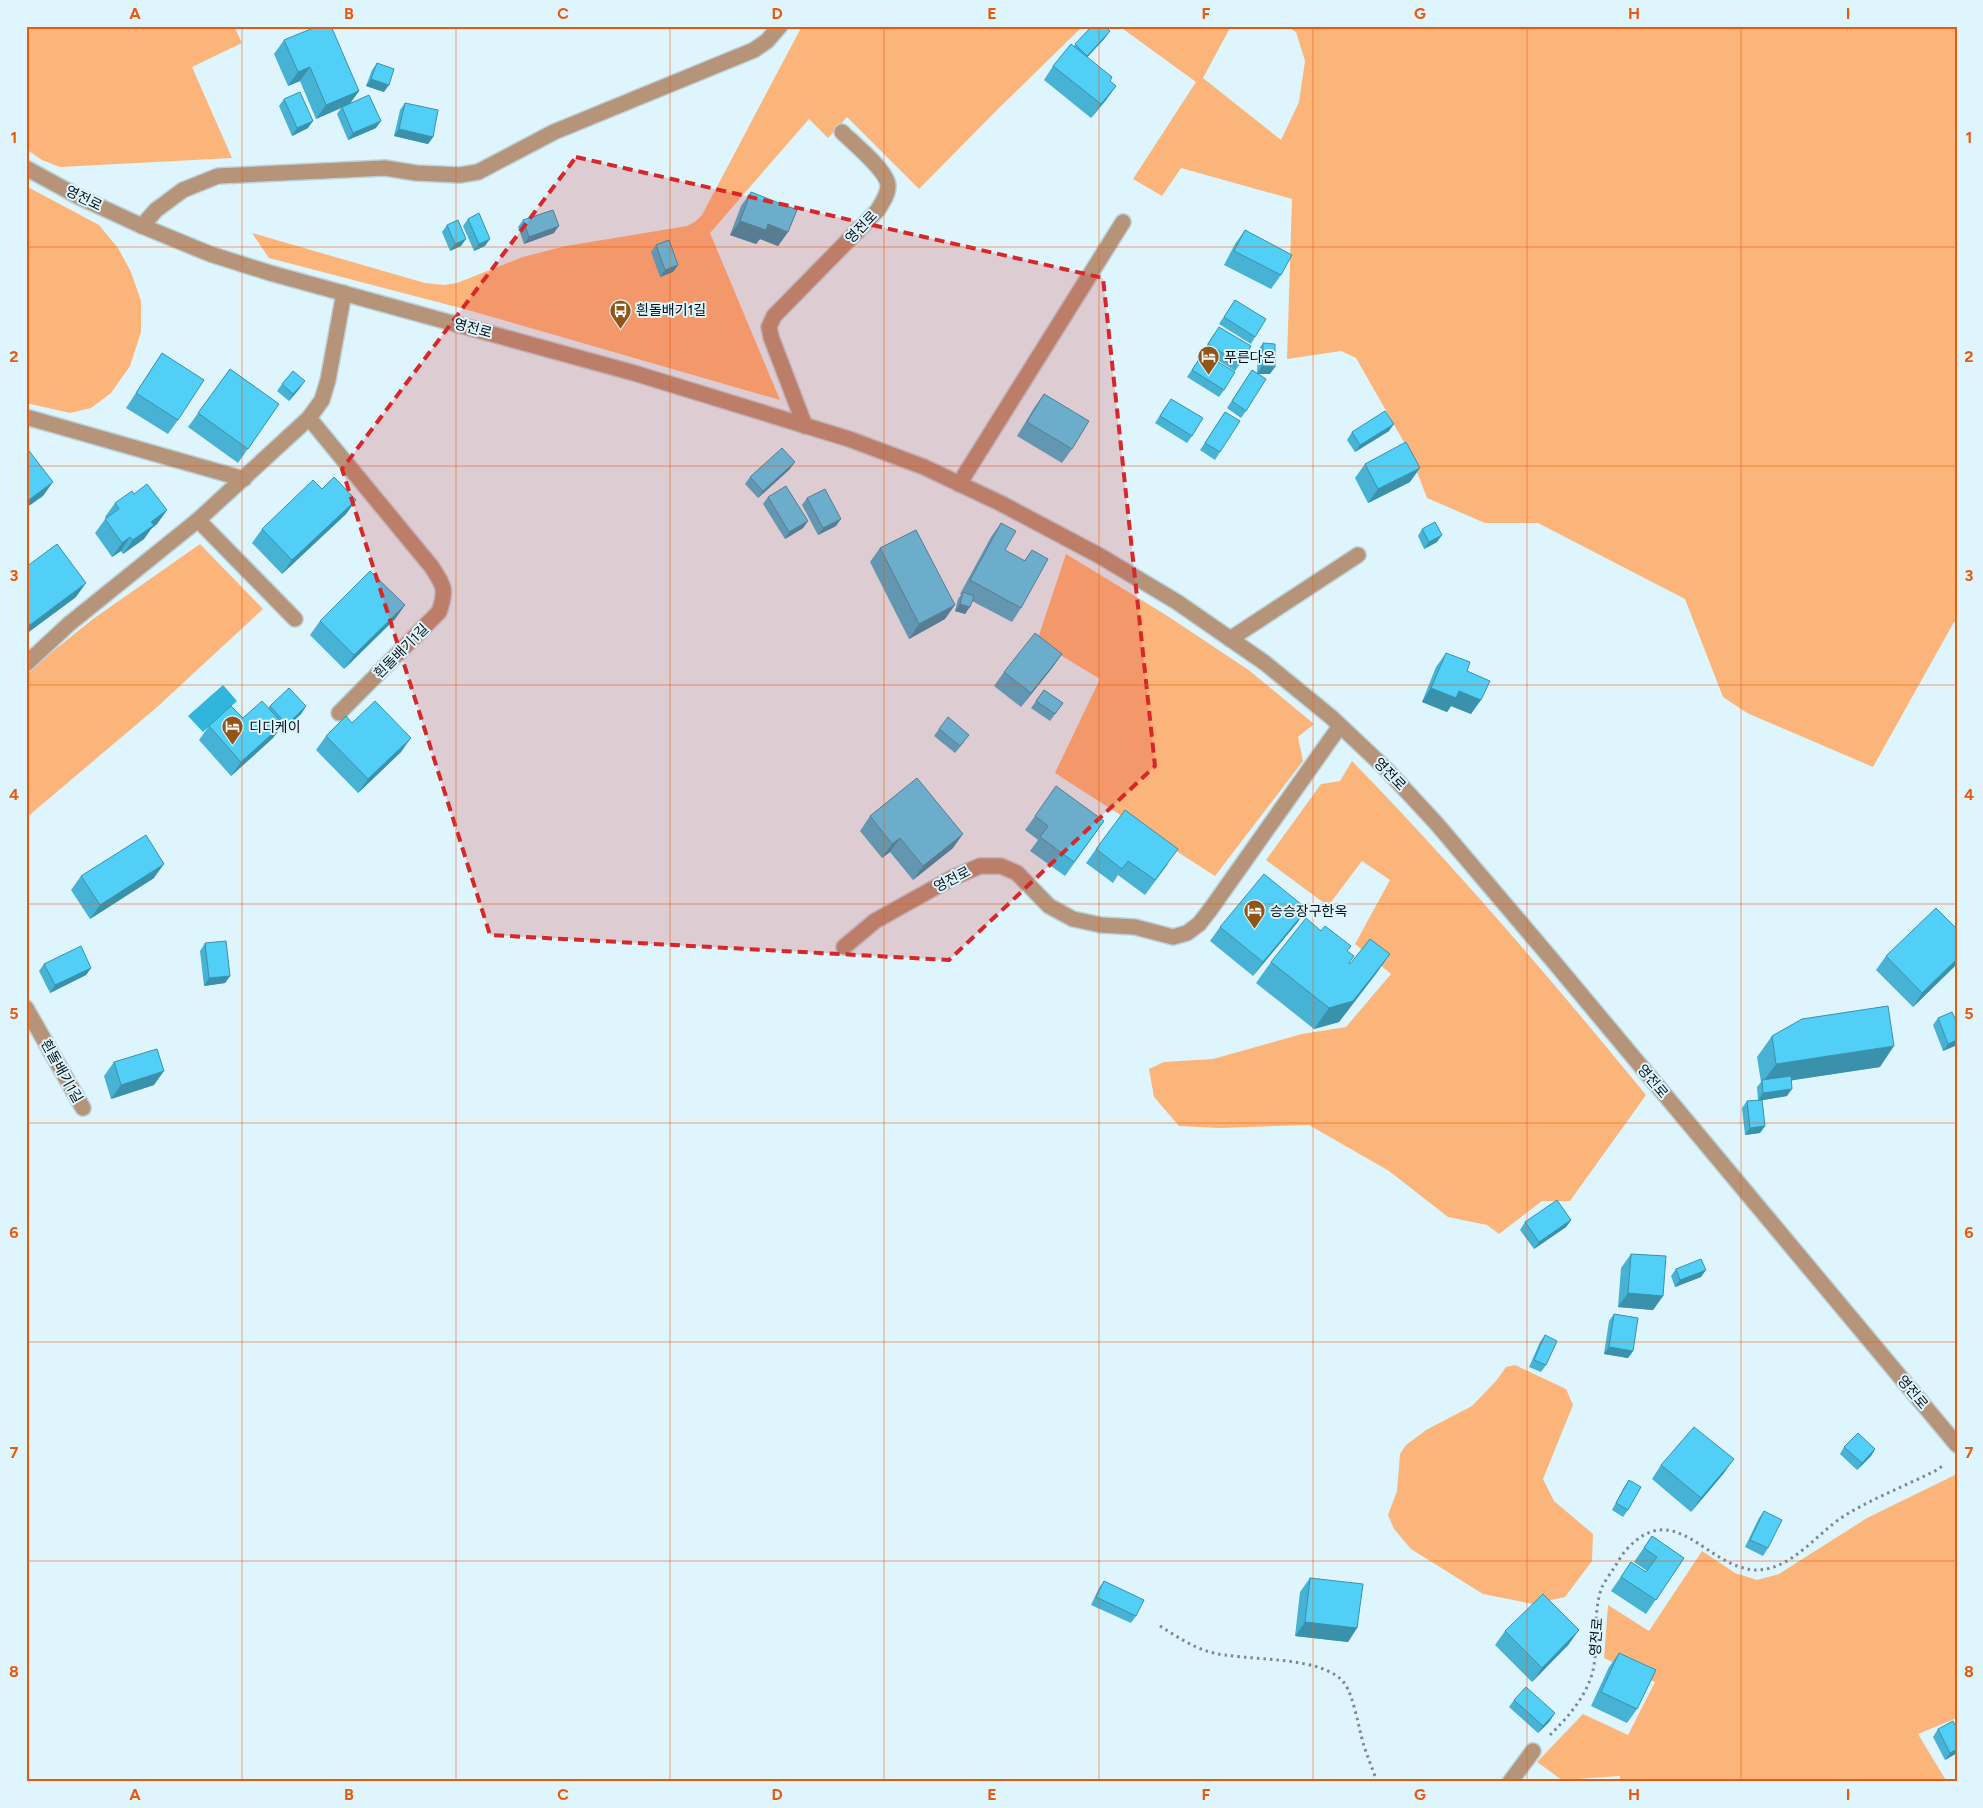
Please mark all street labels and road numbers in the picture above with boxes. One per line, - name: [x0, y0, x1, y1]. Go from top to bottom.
- street label: 영전로: [63, 182, 105, 215]
- street label: 영전로: [842, 207, 881, 247]
- street label: 영전로: [452, 315, 494, 342]
- street label: 흰돌배기1길: [371, 621, 432, 682]
- street label: 영전로: [1370, 755, 1409, 794]
- street label: 영전로: [931, 863, 973, 896]
- street label: 흰돌배기1길: [37, 1036, 86, 1106]
- street label: 영전로: [1634, 1061, 1672, 1102]
- street label: 영전로: [1894, 1372, 1932, 1413]
- street label: 영전로: [1587, 1617, 1606, 1657]

